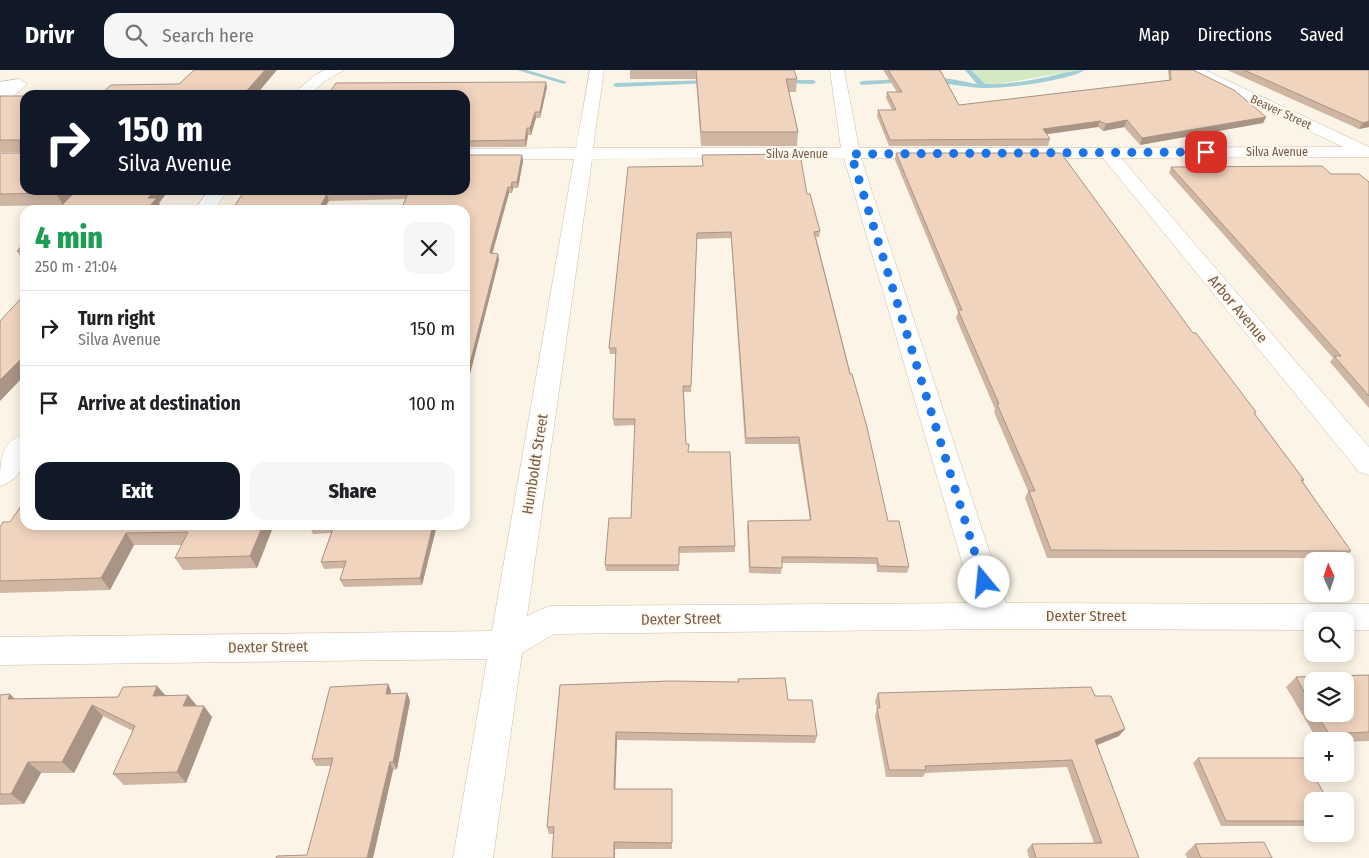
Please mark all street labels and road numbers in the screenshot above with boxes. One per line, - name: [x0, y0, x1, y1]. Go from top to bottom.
- street label: Beaver Street: [1248, 92, 1314, 132]
- street label: Silva Avenue: [1246, 145, 1308, 159]
- street label: Silva Avenue: [766, 147, 828, 161]
- street label: Arbor Avenue: [1204, 271, 1272, 347]
- street label: Humboldt Street: [518, 412, 552, 516]
- street label: Dexter Street: [1046, 607, 1126, 625]
- street label: Dexter Street: [641, 609, 721, 629]
- street label: Dexter Street: [228, 637, 308, 657]

